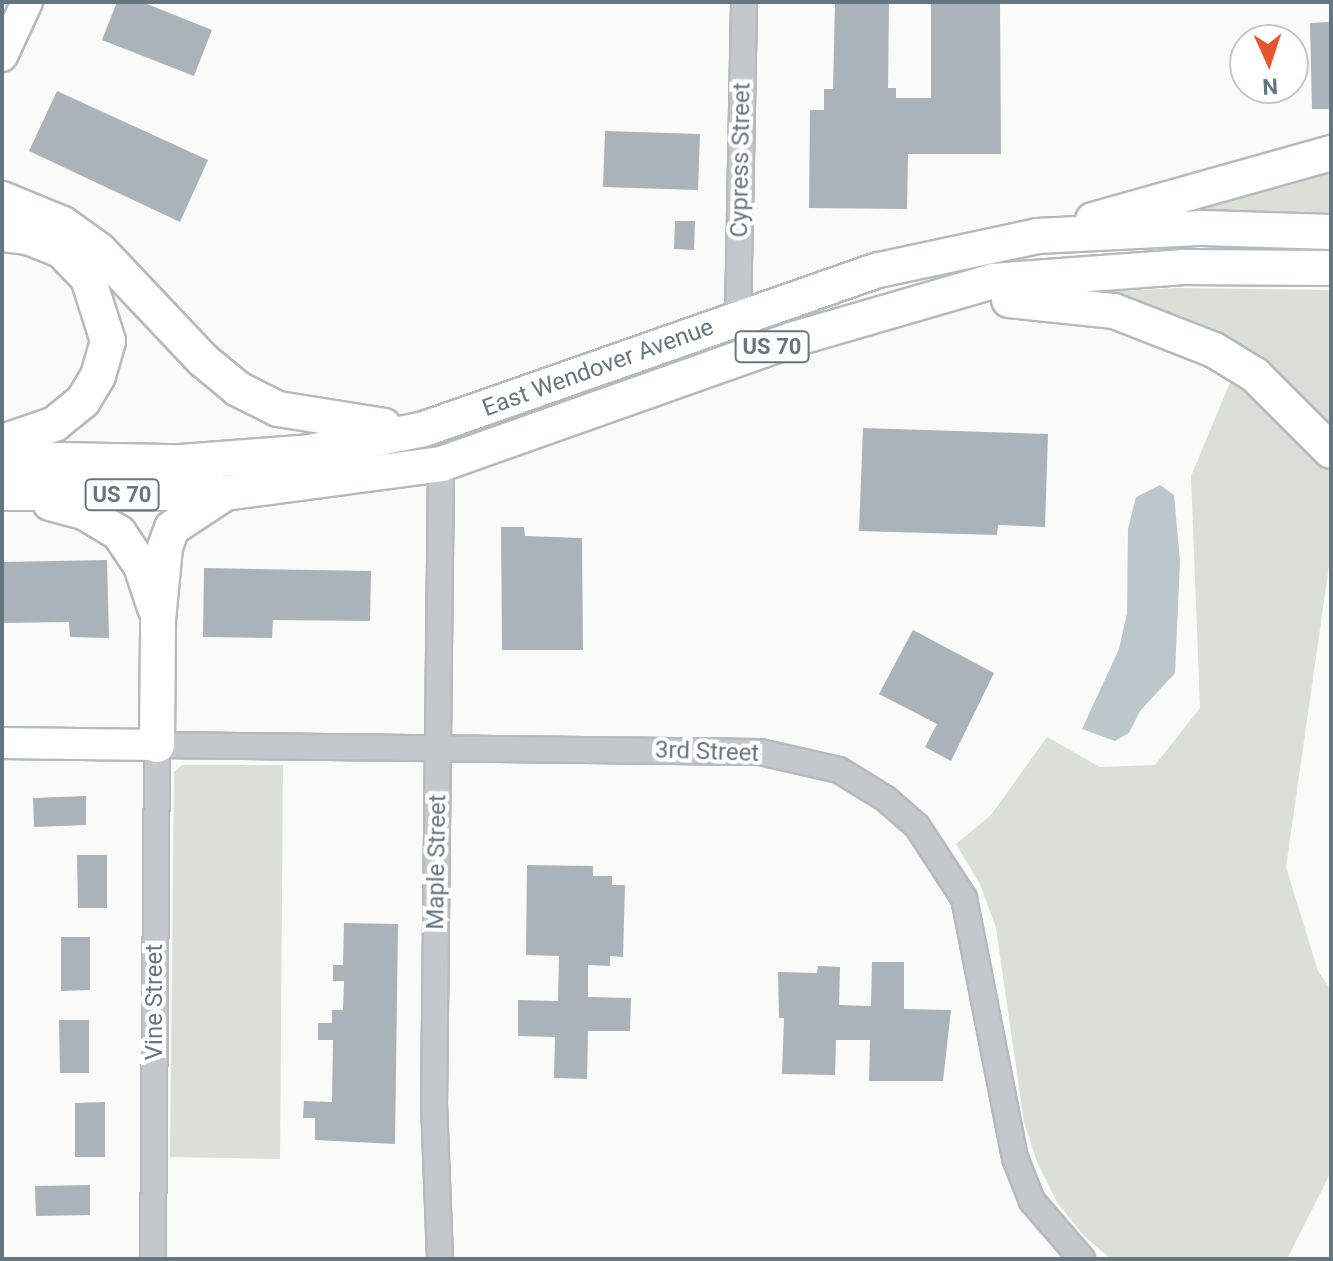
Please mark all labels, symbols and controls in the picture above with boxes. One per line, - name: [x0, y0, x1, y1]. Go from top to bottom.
- north arrow: [1229, 24, 1309, 104]
- text: N: [1262, 74, 1279, 99]
- street label: Cypress Street: [725, 82, 757, 238]
- street label: East Wendover Avenue: [479, 313, 717, 423]
- road number: US 70: [734, 329, 810, 365]
- road number: US 70: [84, 477, 160, 513]
- street label: 3rd Street: [654, 736, 760, 768]
- street label: Maple Street: [421, 794, 453, 930]
- street label: Vine Street: [141, 944, 169, 1060]

